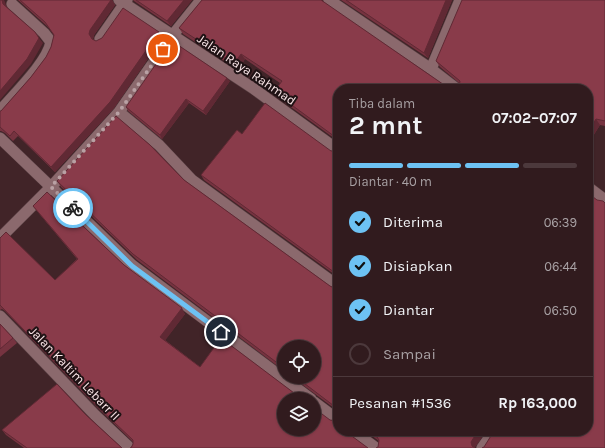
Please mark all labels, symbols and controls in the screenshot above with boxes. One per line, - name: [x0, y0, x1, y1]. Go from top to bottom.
- street label: Jalan Raya Rahmad: [195, 31, 299, 108]
- pin: [146, 32, 180, 66]
- icon: bag: [152, 38, 174, 60]
- text: Tiba dalam: [349, 96, 415, 111]
- text: 07:02–07:07: [492, 109, 577, 127]
- text: 2 mnt: [349, 110, 422, 141]
- text: Diantar · 40 m: [349, 174, 432, 189]
- courier: [53, 188, 93, 228]
- icon: bike: [62, 197, 84, 219]
- icon: check: [349, 211, 371, 233]
- text: Diterima: [383, 213, 443, 231]
- text: 06:39: [544, 215, 577, 230]
- icon: check: [349, 255, 371, 277]
- text: Disiapkan: [383, 257, 453, 275]
- text: 06:44: [544, 259, 577, 274]
- icon: check: [349, 299, 371, 321]
- text: Diantar: [383, 301, 434, 319]
- text: 06:50: [544, 303, 577, 318]
- pin: [204, 315, 238, 349]
- icon: home: [210, 321, 232, 343]
- street label: Jalan Kaltim Lebarr II: [26, 323, 123, 423]
- map controls: [277, 340, 321, 436]
- button: locate: [277, 340, 321, 384]
- text: Sampai: [383, 345, 436, 363]
- button: layers: [277, 392, 321, 436]
- text: Pesanan #1536: [349, 394, 451, 412]
- text: Rp 163,000: [498, 394, 577, 412]

